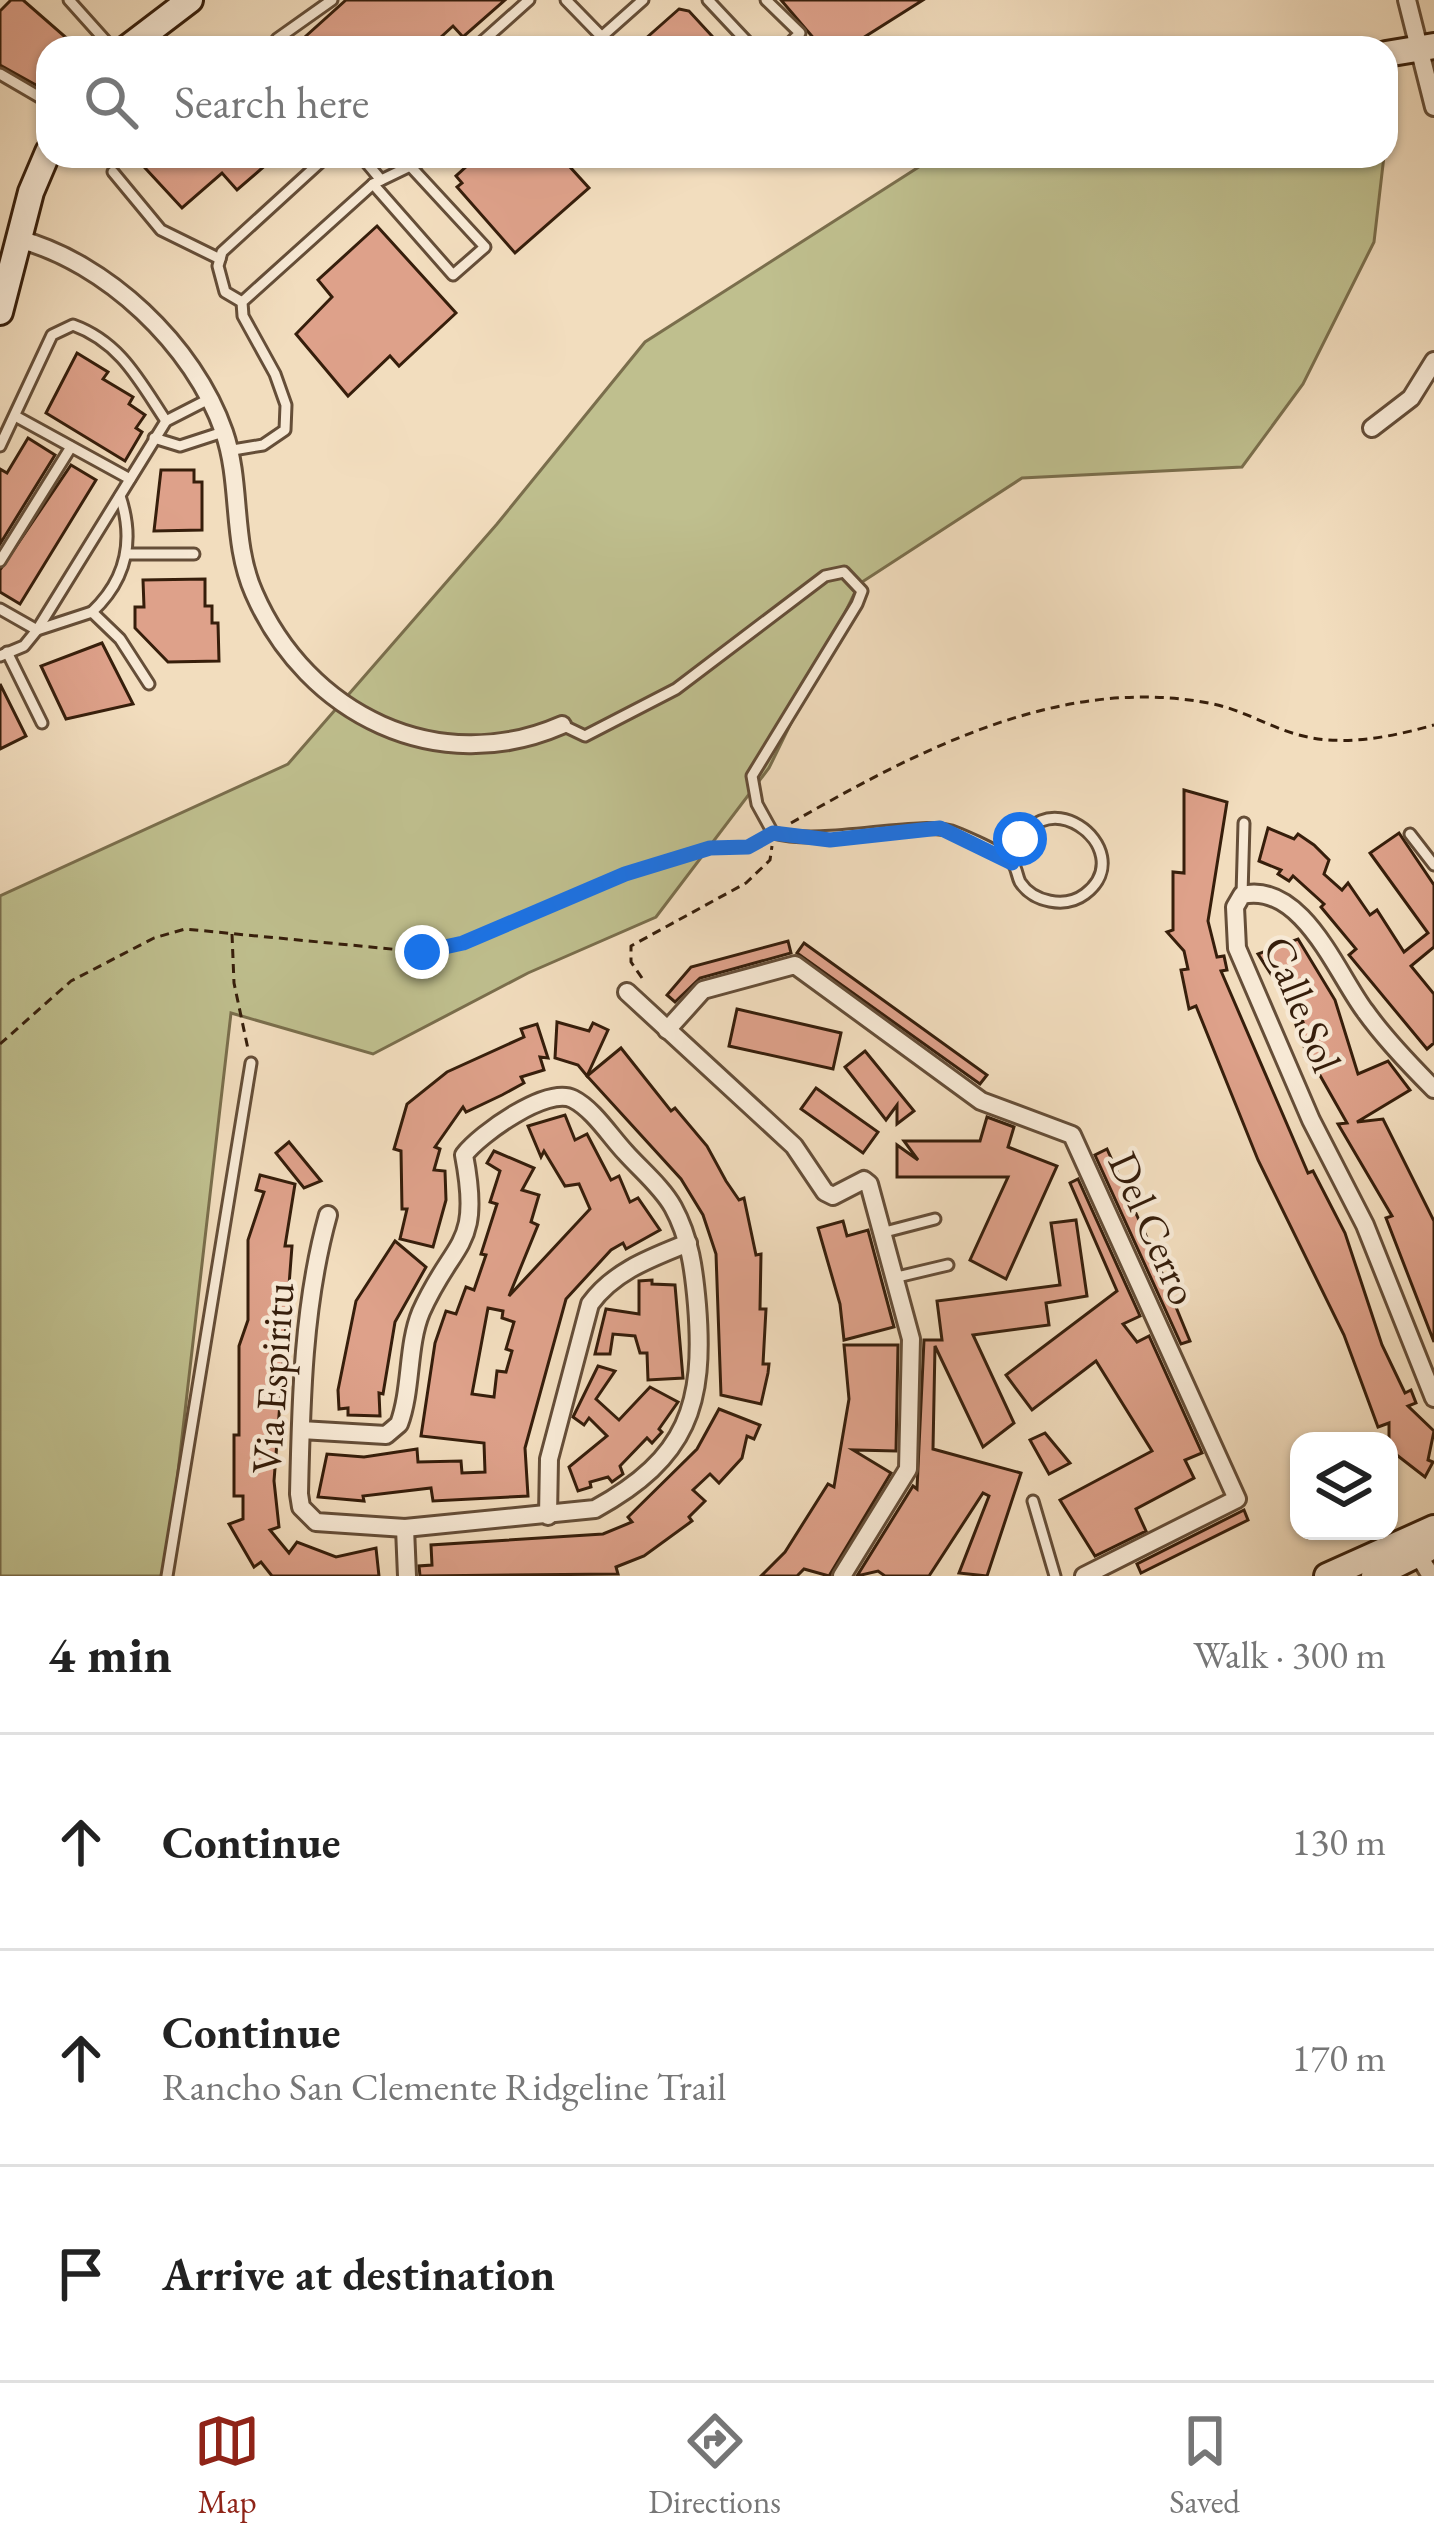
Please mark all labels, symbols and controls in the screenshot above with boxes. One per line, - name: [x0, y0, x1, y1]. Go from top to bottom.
- search box: [36, 36, 1398, 168]
- icon: search: [78, 69, 144, 135]
- text: Search here: [174, 73, 369, 131]
- route start: [993, 812, 1047, 866]
- route end: [395, 925, 449, 979]
- street label: Calle Sol: [1251, 928, 1354, 1080]
- street label: Del Cerro: [1096, 1143, 1212, 1313]
- street label: Via Espiritu: [238, 1280, 307, 1476]
- map controls: [1290, 1432, 1398, 1540]
- button: layers: [1290, 1432, 1398, 1540]
- text: 4 min: [48, 1621, 172, 1687]
- text: Walk · 300 m: [1193, 1629, 1386, 1680]
- icon: ahead: [48, 1809, 114, 1875]
- text: Continue: [162, 1813, 340, 1871]
- text: 130 m: [1292, 1816, 1386, 1867]
- text: Continue: [162, 2003, 340, 2061]
- icon: ahead: [48, 2025, 114, 2091]
- text: 170 m: [1292, 2032, 1386, 2083]
- text: Rancho San Clemente Ridgeline Trail: [162, 2061, 726, 2112]
- icon: arrive: [48, 2241, 114, 2307]
- text: Arrive at destination: [162, 2245, 555, 2303]
- tab: Map: [194, 2408, 260, 2523]
- tab: Directions: [648, 2408, 781, 2523]
- tab: Saved: [1169, 2408, 1240, 2523]

